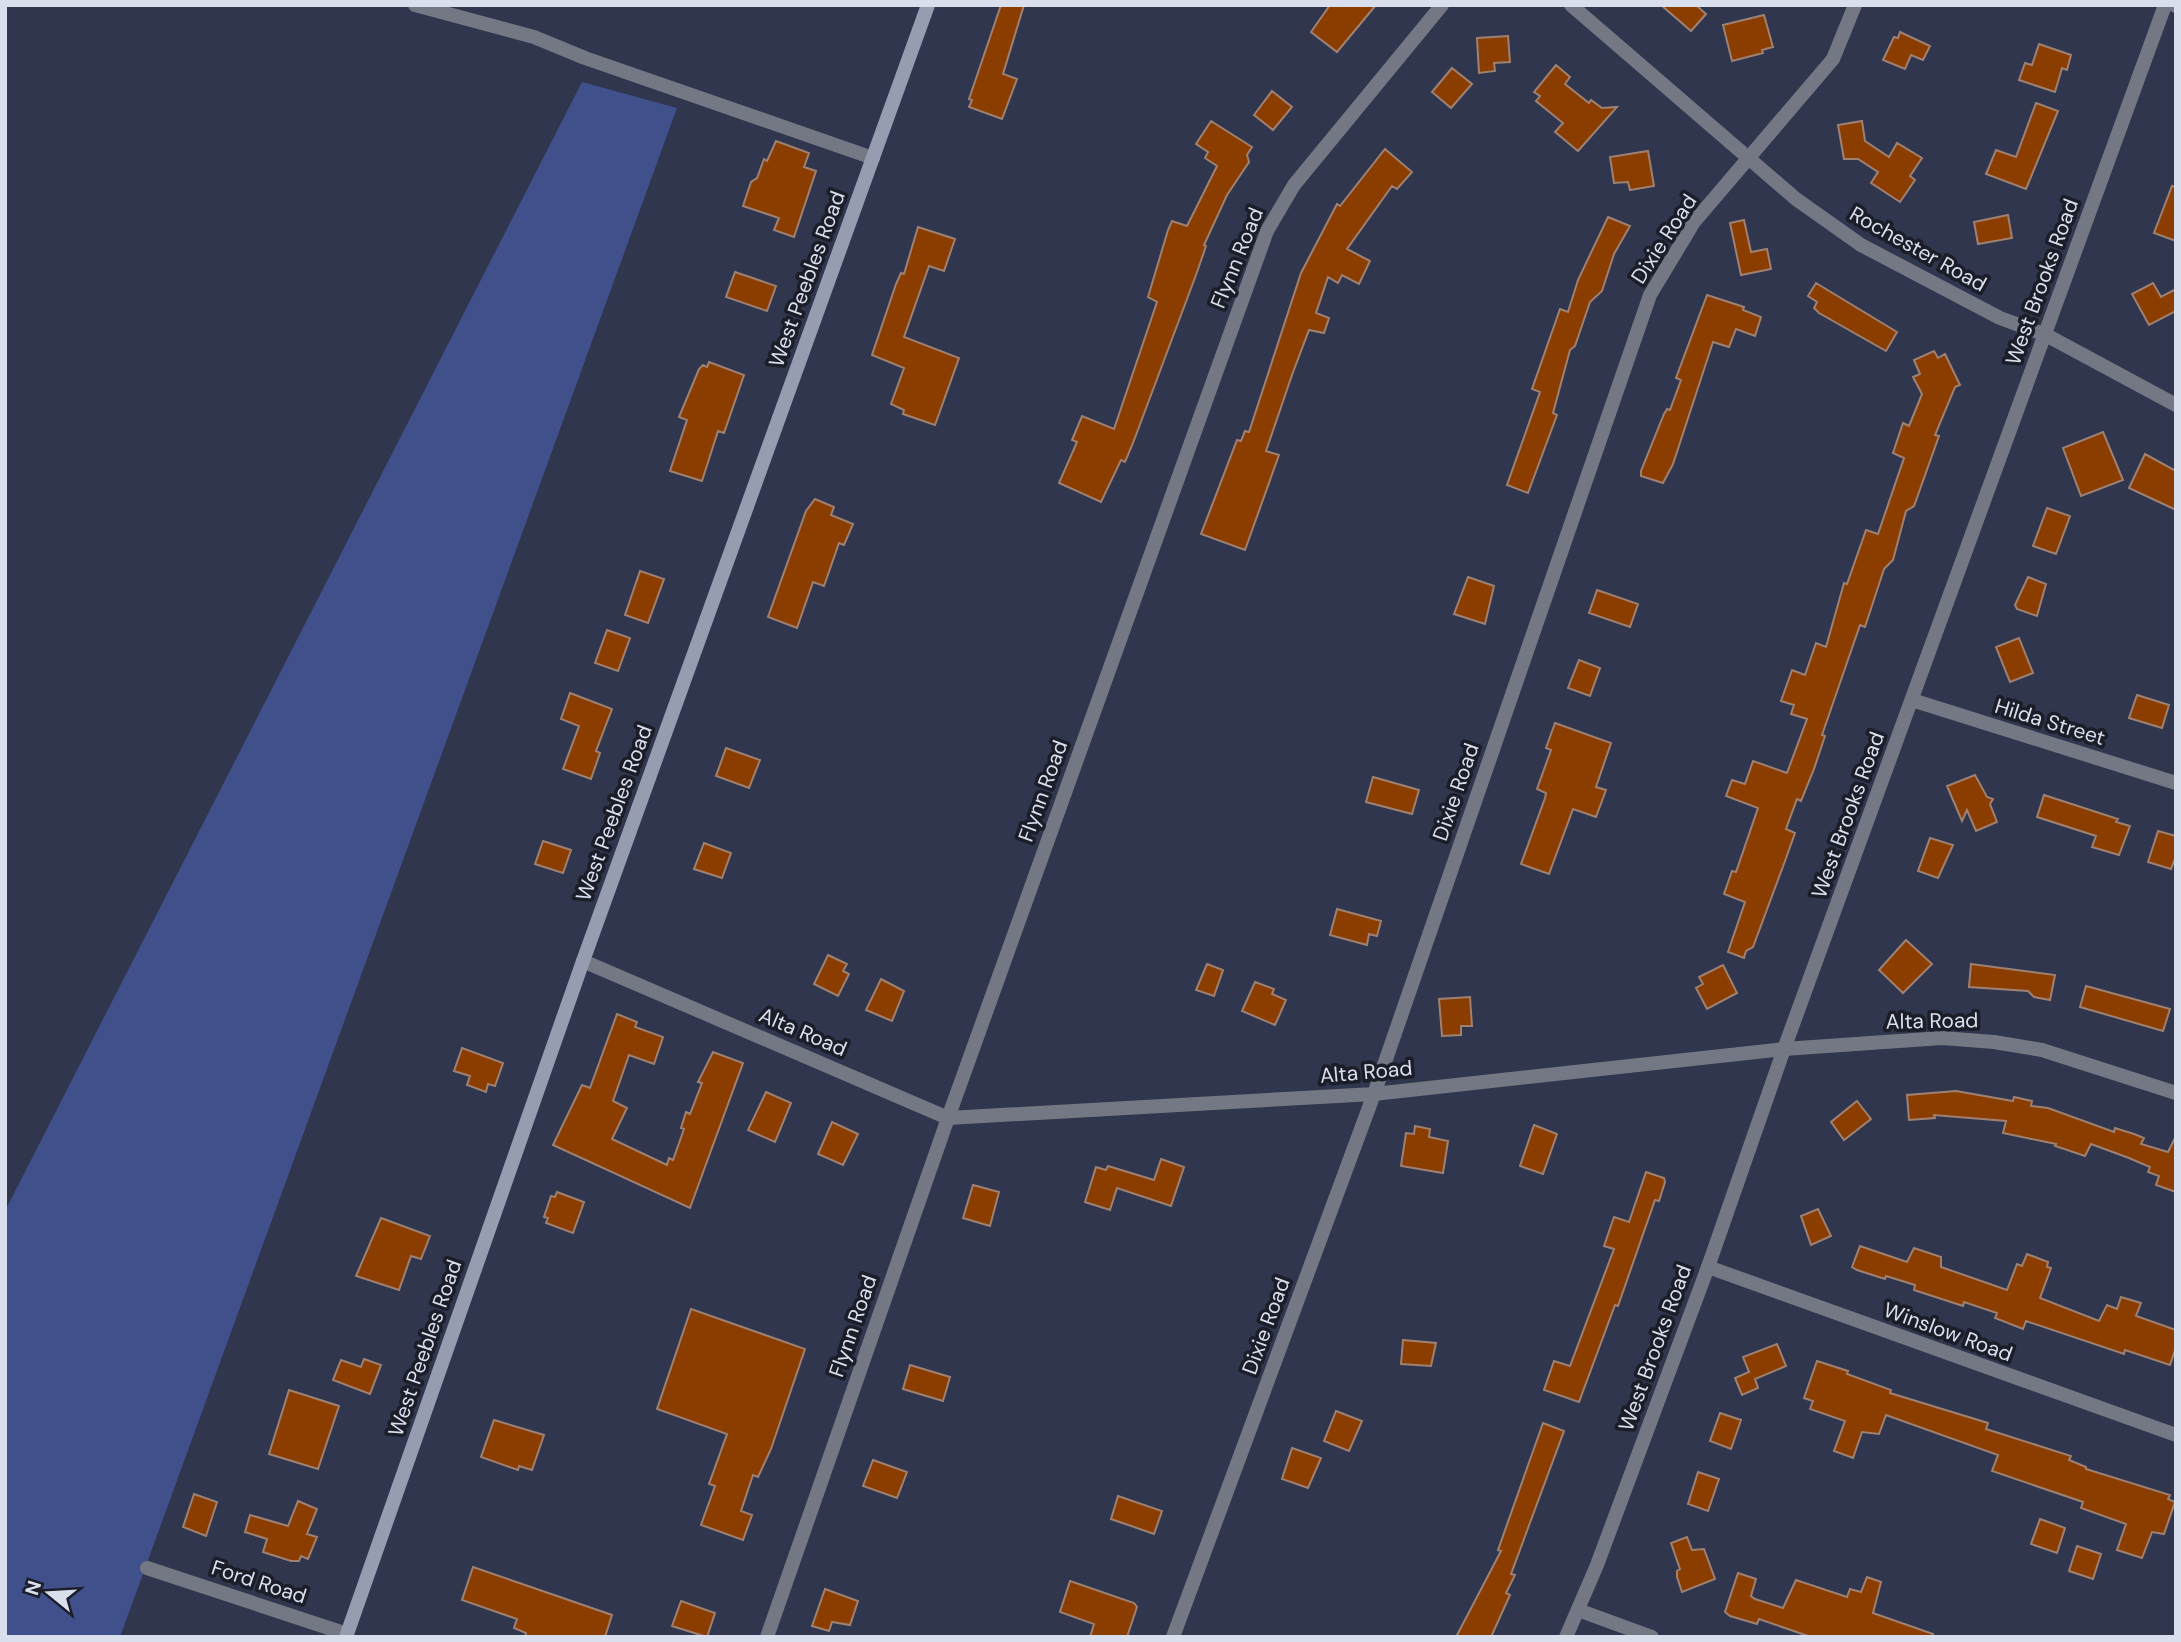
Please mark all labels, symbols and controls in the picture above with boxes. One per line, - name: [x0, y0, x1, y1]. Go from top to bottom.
- street label: West Peebles Road: [762, 187, 852, 371]
- street label: Dixie Road: [1625, 189, 1703, 289]
- street label: West Brooks Road: [1999, 195, 2085, 369]
- street label: Rochester Road: [1845, 200, 1991, 298]
- street label: Flynn Road: [1204, 204, 1270, 312]
- street label: Hilda Street: [1992, 692, 2108, 752]
- street label: West Peebles Road: [569, 721, 659, 905]
- street label: West Brooks Road: [1805, 728, 1891, 902]
- street label: Flynn Road: [1012, 736, 1074, 846]
- street label: Dixie Road: [1426, 740, 1486, 844]
- street label: Alta Road: [755, 1001, 851, 1063]
- street label: Alta Road: [1885, 1006, 1979, 1036]
- street label: Alta Road: [1319, 1054, 1413, 1090]
- street label: West Peebles Road: [382, 1256, 468, 1440]
- street label: West Brooks Road: [1612, 1261, 1698, 1435]
- street label: Flynn Road: [822, 1271, 884, 1381]
- street label: Dixie Road: [1236, 1274, 1296, 1378]
- street label: Winslow Road: [1880, 1296, 2016, 1368]
- street label: Ford Road: [208, 1554, 310, 1610]
- north arrow: [14, 1558, 84, 1628]
- text: N: [19, 1577, 47, 1598]

